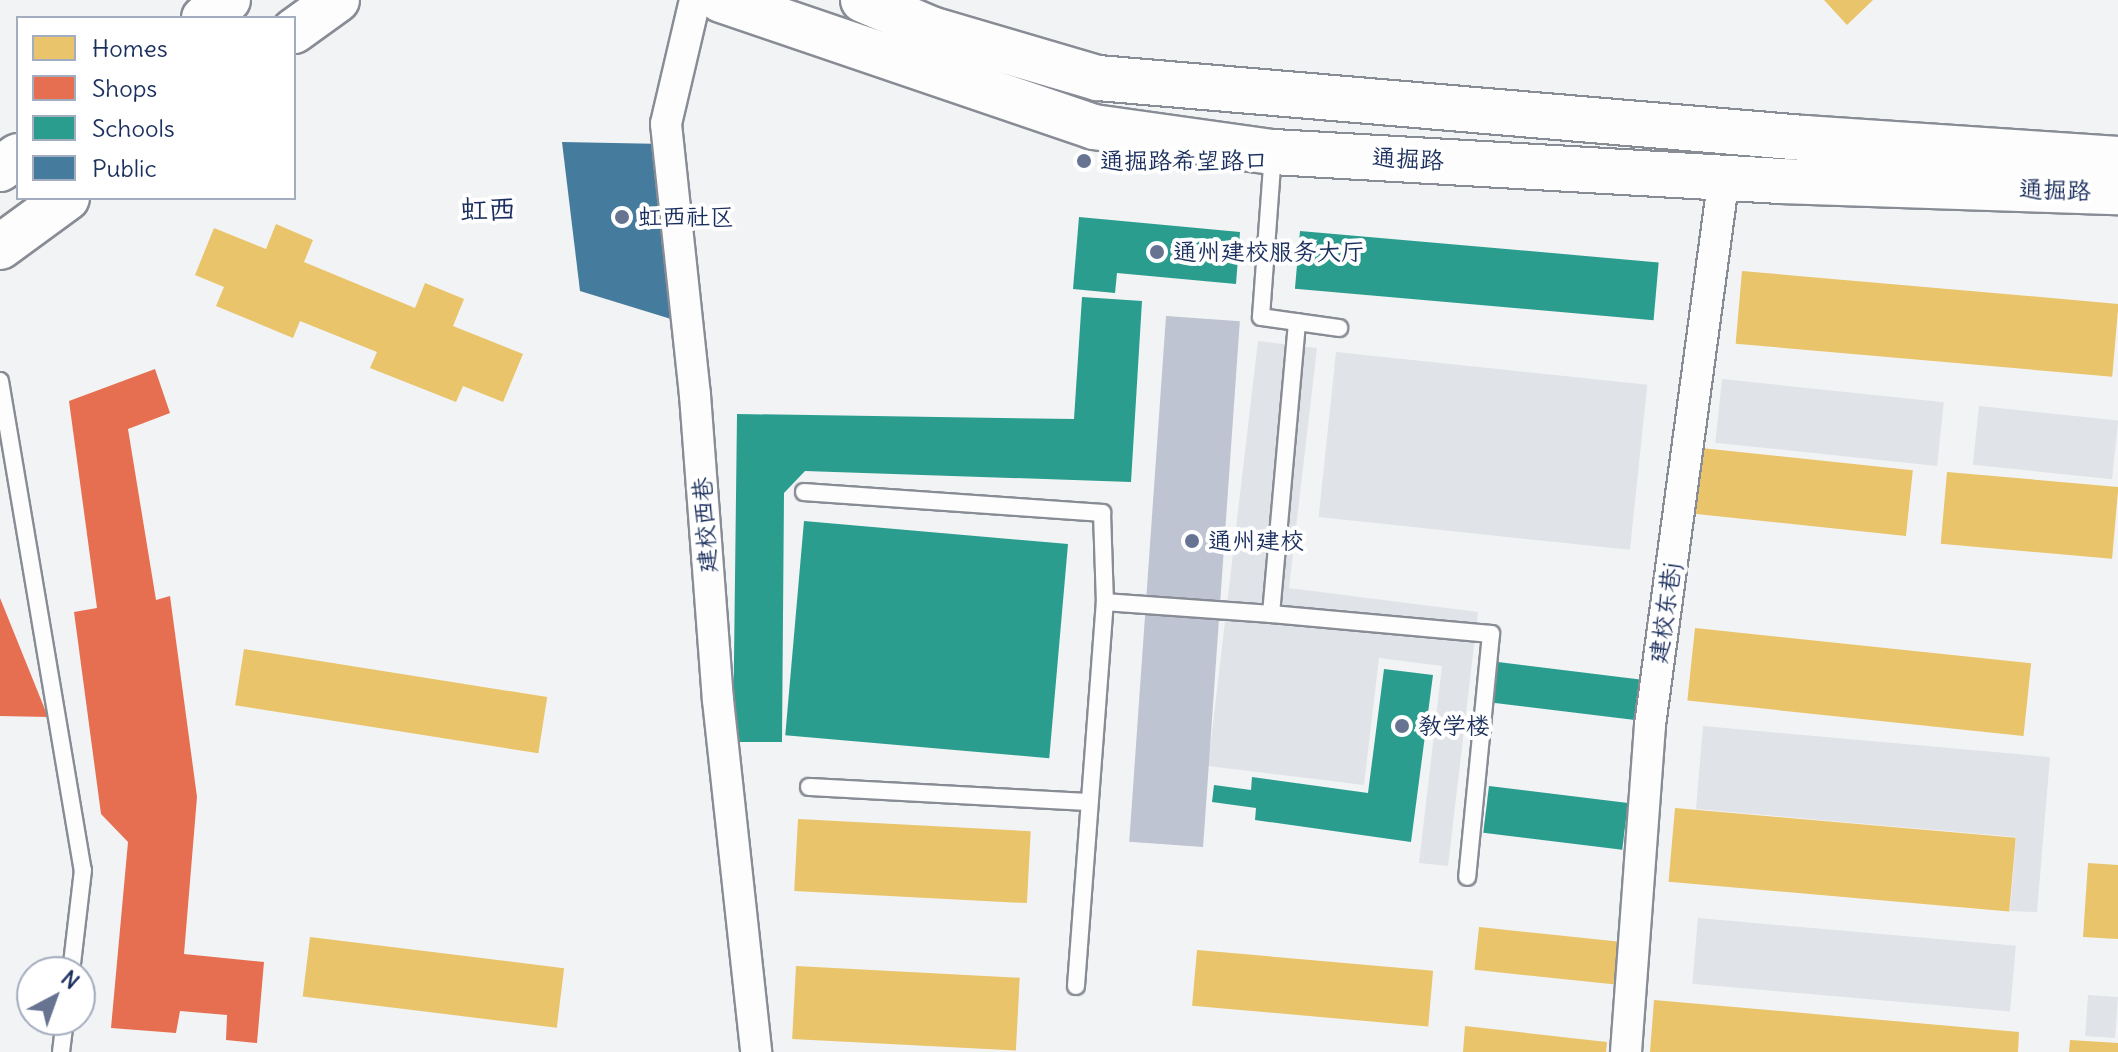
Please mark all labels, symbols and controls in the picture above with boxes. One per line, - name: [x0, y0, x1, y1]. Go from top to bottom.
- legend: [16, 16, 296, 200]
- text: Homes: [92, 33, 168, 63]
- text: Shops: [92, 73, 157, 103]
- text: Schools: [92, 113, 175, 143]
- street label: 通掘路: [1371, 143, 1445, 175]
- place label: 通掘路希望路口: [1100, 147, 1268, 175]
- marker: 通掘路希望路口: [1075, 152, 1093, 170]
- text: Public: [92, 153, 157, 183]
- street label: 通掘路: [2019, 174, 2091, 206]
- district label: 虹西: [460, 192, 516, 226]
- place label: 虹西社区: [638, 203, 734, 231]
- marker: 虹西社区: [613, 208, 631, 226]
- place label: 通州建校服务大厅: [1173, 238, 1365, 266]
- marker: 通州建校服务大厅: [1148, 243, 1166, 261]
- street label: 建校西巷: [687, 476, 723, 574]
- place label: 通州建校: [1208, 527, 1304, 555]
- marker: 通州建校: [1183, 532, 1201, 550]
- street label: 建校东巷j: [1644, 561, 1686, 665]
- place label: 教学楼: [1418, 712, 1490, 740]
- marker: 教学楼: [1393, 717, 1411, 735]
- north arrow: [16, 956, 96, 1036]
- text: N: [56, 964, 85, 995]

